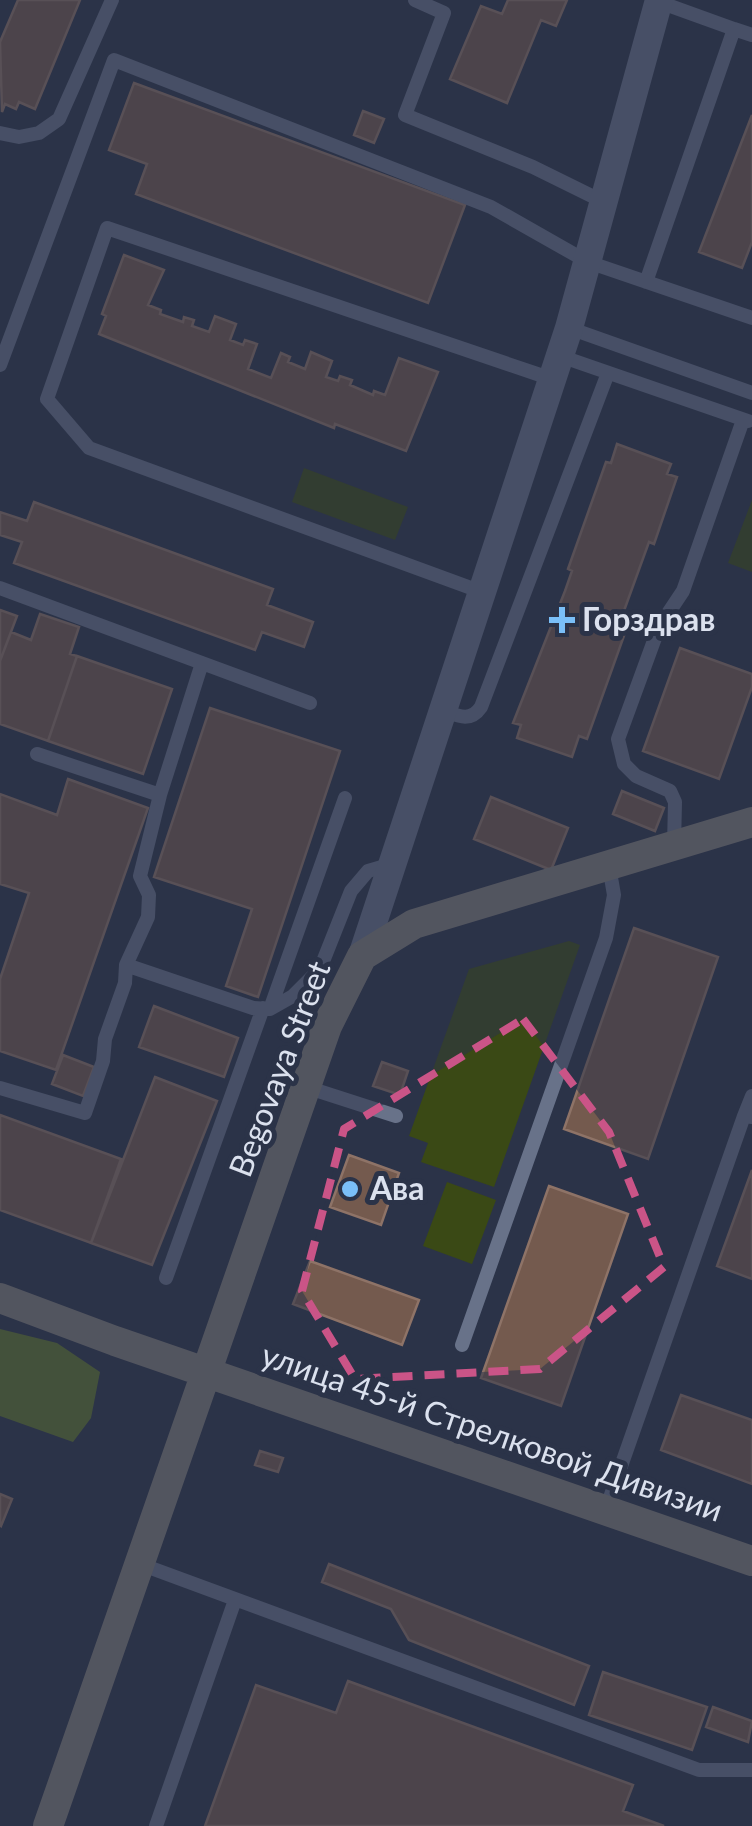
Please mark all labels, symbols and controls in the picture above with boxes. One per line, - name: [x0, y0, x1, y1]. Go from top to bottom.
- place label: Горздрав: [582, 599, 715, 638]
- marker: Горздрав: [551, 609, 573, 631]
- street label: Begovaya Street: [220, 955, 338, 1182]
- place label: Ава: [369, 1168, 424, 1207]
- marker: Ава: [339, 1178, 361, 1200]
- street label: улица 45-й Стрелковой Дивизии: [257, 1334, 728, 1529]

